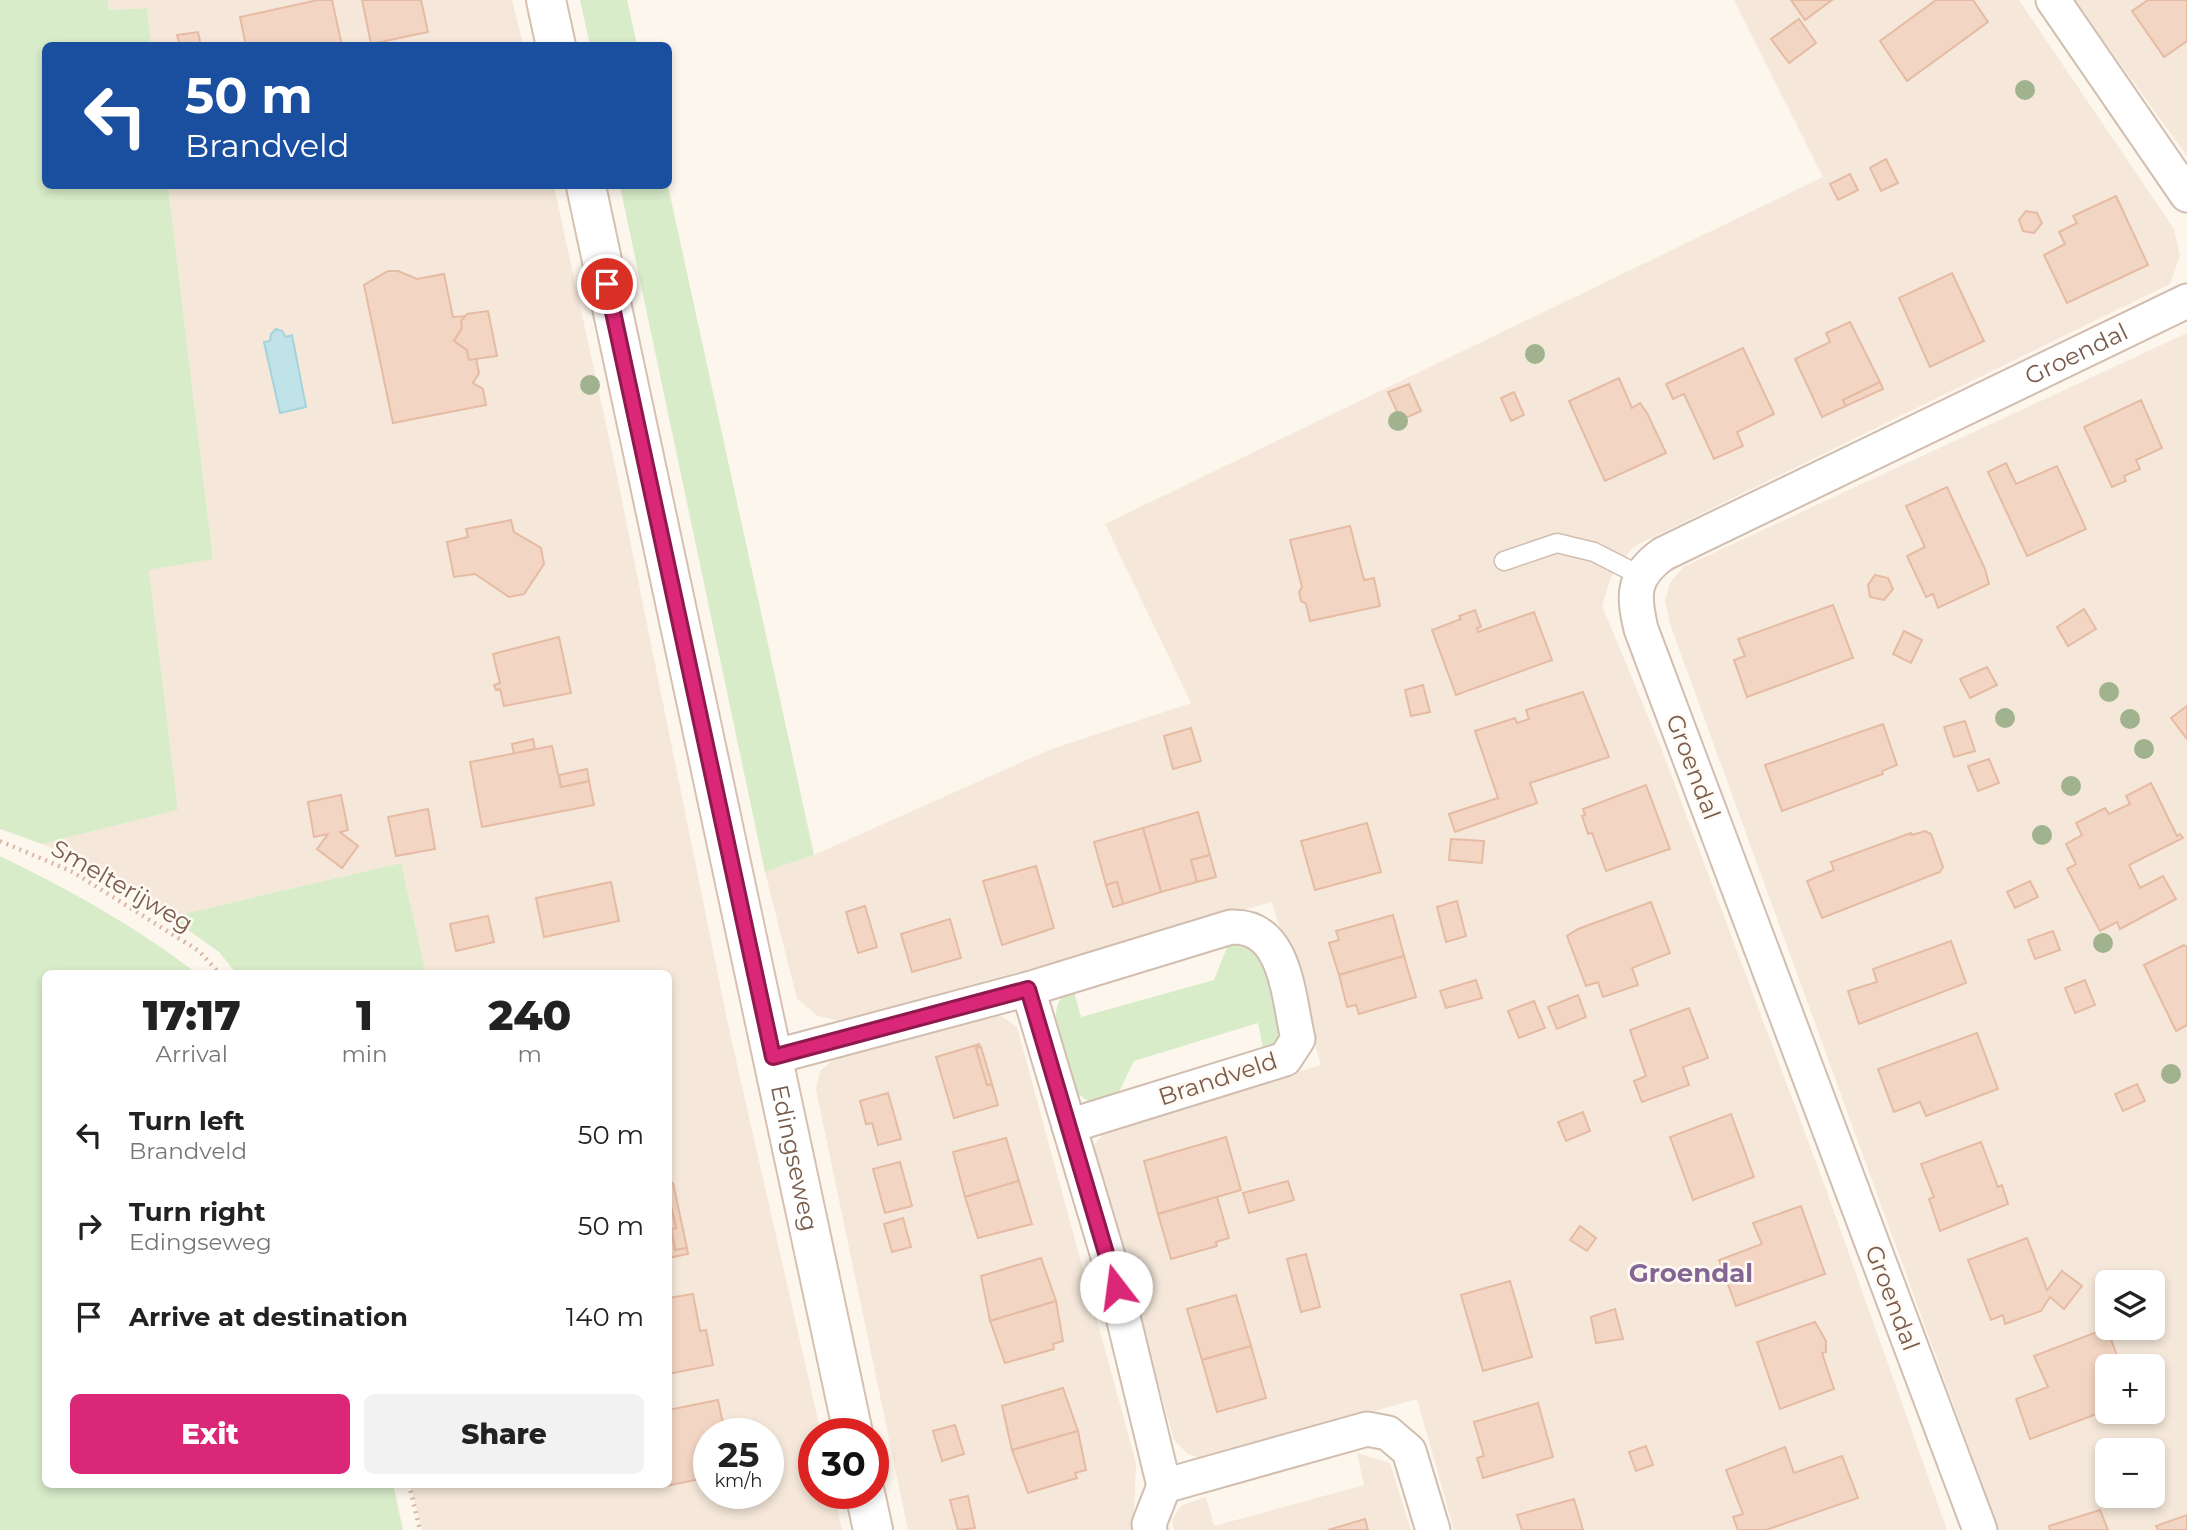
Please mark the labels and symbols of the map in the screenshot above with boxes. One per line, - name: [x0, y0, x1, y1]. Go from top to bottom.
- pin: [577, 254, 637, 314]
- street label: Groendal: [2020, 317, 2132, 391]
- street label: Groendal: [1660, 710, 1727, 824]
- street label: Smelterijweg: [46, 833, 198, 938]
- street label: Brandveld: [1155, 1046, 1281, 1111]
- street label: Edingseweg: [765, 1082, 824, 1234]
- street label: Groendal: [1859, 1241, 1926, 1355]
- position arrow: [1079, 1250, 1153, 1324]
- district label: Groendal: [1629, 1257, 1753, 1289]
- speed limit sign: 30: [798, 1418, 889, 1509]

